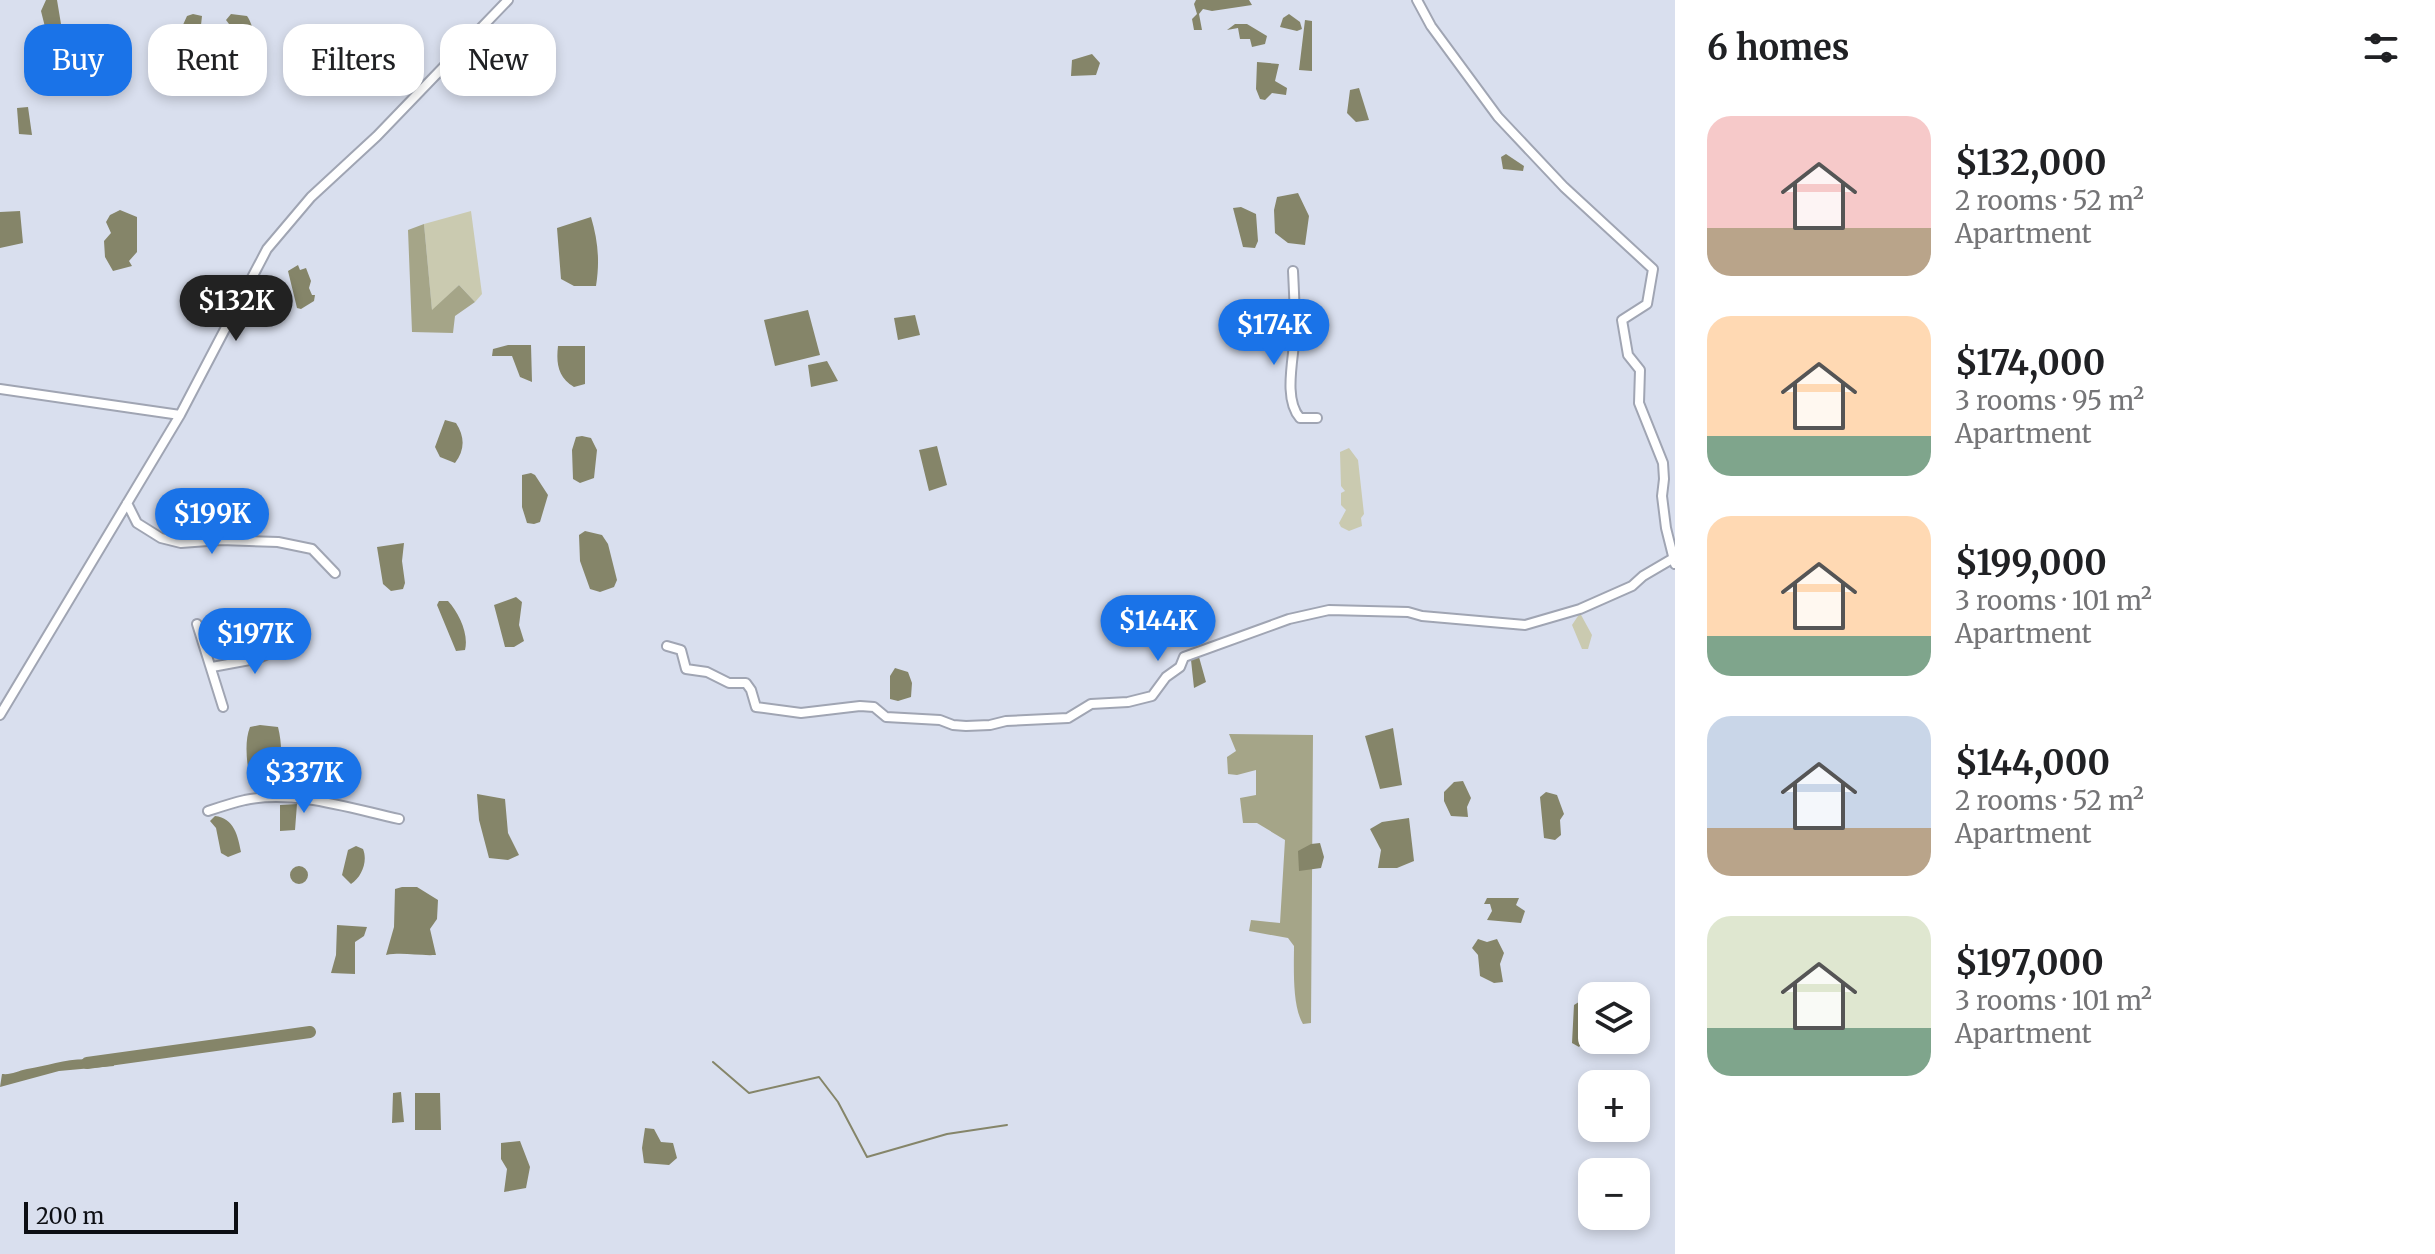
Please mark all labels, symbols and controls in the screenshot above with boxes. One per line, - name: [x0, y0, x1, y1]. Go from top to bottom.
- chip: Buy: [24, 24, 132, 96]
- chip: Rent: [148, 24, 267, 96]
- chip: Filters: [283, 24, 424, 96]
- chip: New: [440, 24, 556, 96]
- icon: filters: [2359, 26, 2403, 70]
- text: 6 homes: [1707, 27, 1849, 69]
- text: $132,000: [1955, 142, 2107, 184]
- icon: home: [1771, 148, 1867, 244]
- text: 2 rooms · 52 m²: [1955, 184, 2144, 217]
- text: Apartment: [1955, 217, 2092, 250]
- pin: $132K: [180, 275, 292, 343]
- text: $132K: [198, 284, 274, 317]
- pin: $174K: [1218, 299, 1330, 367]
- text: $174K: [1236, 308, 1312, 341]
- text: $174,000: [1955, 342, 2105, 384]
- icon: home: [1771, 348, 1867, 444]
- text: 3 rooms · 95 m²: [1955, 384, 2144, 417]
- text: Apartment: [1955, 417, 2092, 450]
- pin: $199K: [156, 488, 268, 556]
- text: $199K: [173, 497, 251, 530]
- text: $199,000: [1955, 542, 2107, 584]
- icon: home: [1771, 548, 1867, 644]
- text: 3 rooms · 101 m²: [1955, 584, 2152, 617]
- pin: $144K: [1102, 595, 1214, 663]
- text: $144K: [1119, 604, 1197, 637]
- pin: $197K: [199, 608, 311, 676]
- text: $197K: [216, 617, 294, 650]
- text: Apartment: [1955, 617, 2092, 650]
- text: $144,000: [1955, 742, 2110, 784]
- pin: $337K: [248, 747, 360, 815]
- icon: home: [1771, 748, 1867, 844]
- text: $337K: [265, 756, 343, 789]
- text: 2 rooms · 52 m²: [1955, 784, 2144, 817]
- text: Apartment: [1955, 817, 2092, 850]
- text: $197,000: [1955, 942, 2104, 984]
- icon: home: [1771, 948, 1867, 1044]
- map controls: [1578, 982, 1650, 1230]
- button: layers: [1578, 982, 1650, 1054]
- text: 3 rooms · 101 m²: [1955, 984, 2152, 1017]
- text: Apartment: [1955, 1017, 2092, 1050]
- button: +: [1578, 1070, 1650, 1142]
- button: −: [1578, 1158, 1650, 1230]
- scale bar: [24, 1198, 238, 1234]
- text: 200 m: [36, 1202, 104, 1230]

